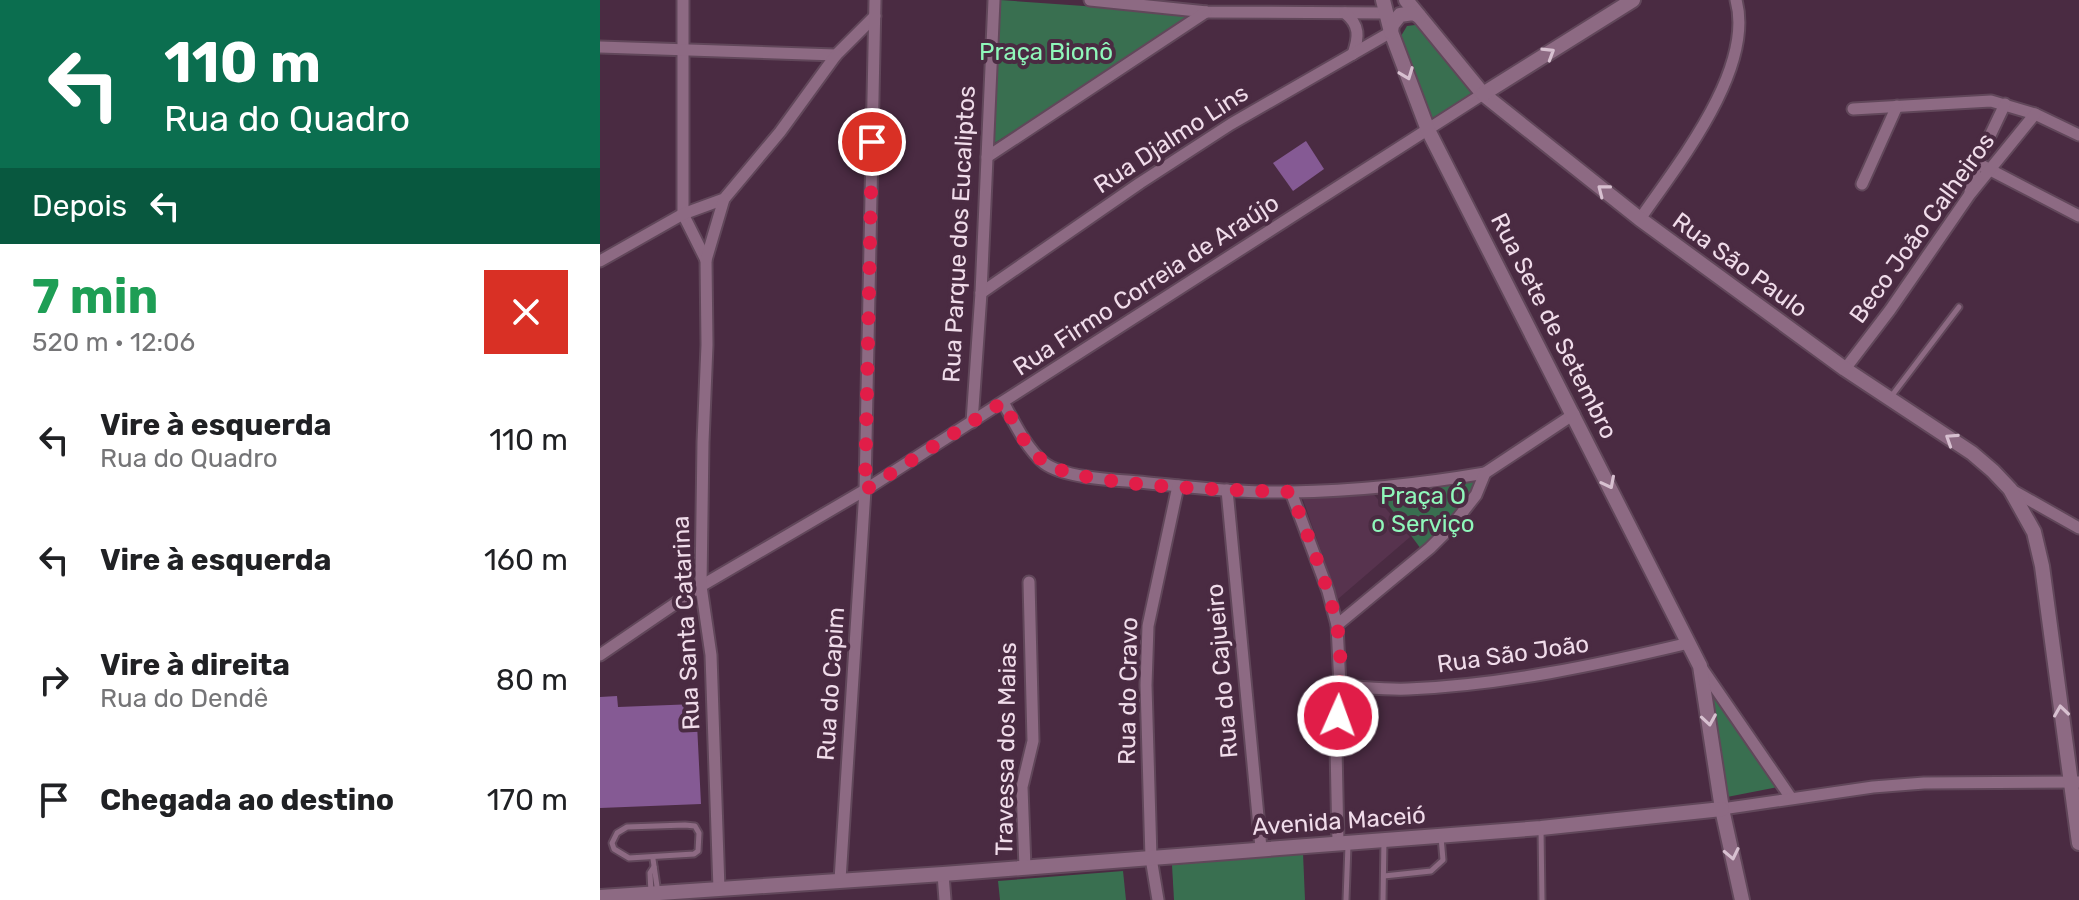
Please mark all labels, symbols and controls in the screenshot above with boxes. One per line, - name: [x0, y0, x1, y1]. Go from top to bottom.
- text: 110 m: [164, 30, 321, 96]
- icon: left: [32, 32, 136, 136]
- park label: Praça Bionô: [979, 38, 1113, 66]
- one-way arrow: [1540, 47, 1555, 62]
- one-way arrow: [1397, 66, 1414, 80]
- street label: Rua Djalmo Lins: [1089, 79, 1253, 199]
- street label: Rua Parque dos Eucaliptos: [937, 85, 981, 383]
- text: Rua do Quadro: [164, 97, 410, 140]
- pin: [838, 108, 906, 176]
- icon: arrive: [850, 120, 894, 164]
- street label: Beco João Calheiros: [1844, 127, 2000, 329]
- icon: left: [143, 184, 187, 228]
- one-way arrow: [1597, 185, 1612, 199]
- text: Depois: [32, 188, 127, 224]
- street label: Rua Firmo Correia de Araújo: [1008, 189, 1284, 381]
- street label: Rua São Paulo: [1667, 207, 1813, 323]
- street label: Rua Sete de Setembro: [1485, 209, 1623, 443]
- text: 7 min: [32, 268, 158, 325]
- button: close: [484, 270, 568, 354]
- text: 520 m · 12:06: [32, 327, 195, 358]
- text: Vire à esquerda: [100, 407, 331, 443]
- icon: left: [32, 418, 76, 462]
- text: 110 m: [489, 422, 568, 458]
- one-way arrow: [1945, 434, 1960, 449]
- text: Rua do Quadro: [100, 443, 278, 474]
- one-way arrow: [1599, 474, 1615, 489]
- park label: Praça Ó o Serviço: [1371, 482, 1475, 538]
- street label: Rua Santa Catarina: [666, 515, 706, 731]
- icon: left: [32, 538, 76, 582]
- text: Vire à esquerda: [100, 542, 331, 578]
- text: 160 m: [484, 542, 568, 578]
- street label: Rua do Cajueiro: [1200, 583, 1244, 759]
- street label: Rua do Capim: [812, 606, 850, 762]
- street label: Rua do Cravo: [1113, 617, 1143, 765]
- street label: Rua São João: [1435, 629, 1591, 679]
- street label: Travessa dos Maias: [990, 642, 1022, 856]
- text: Vire à direita: [100, 647, 290, 683]
- icon: right: [32, 658, 76, 702]
- text: 80 m: [496, 662, 568, 698]
- position arrow: [1296, 674, 1380, 758]
- text: Rua do Dendê: [100, 683, 268, 714]
- one-way arrow: [2053, 704, 2070, 718]
- one-way arrow: [1700, 714, 1717, 727]
- icon: arrive: [32, 778, 76, 822]
- text: Chegada ao destino: [100, 782, 394, 818]
- text: 170 m: [487, 782, 568, 818]
- street label: Avenida Maceió: [1251, 801, 1427, 841]
- one-way arrow: [1723, 847, 1740, 861]

